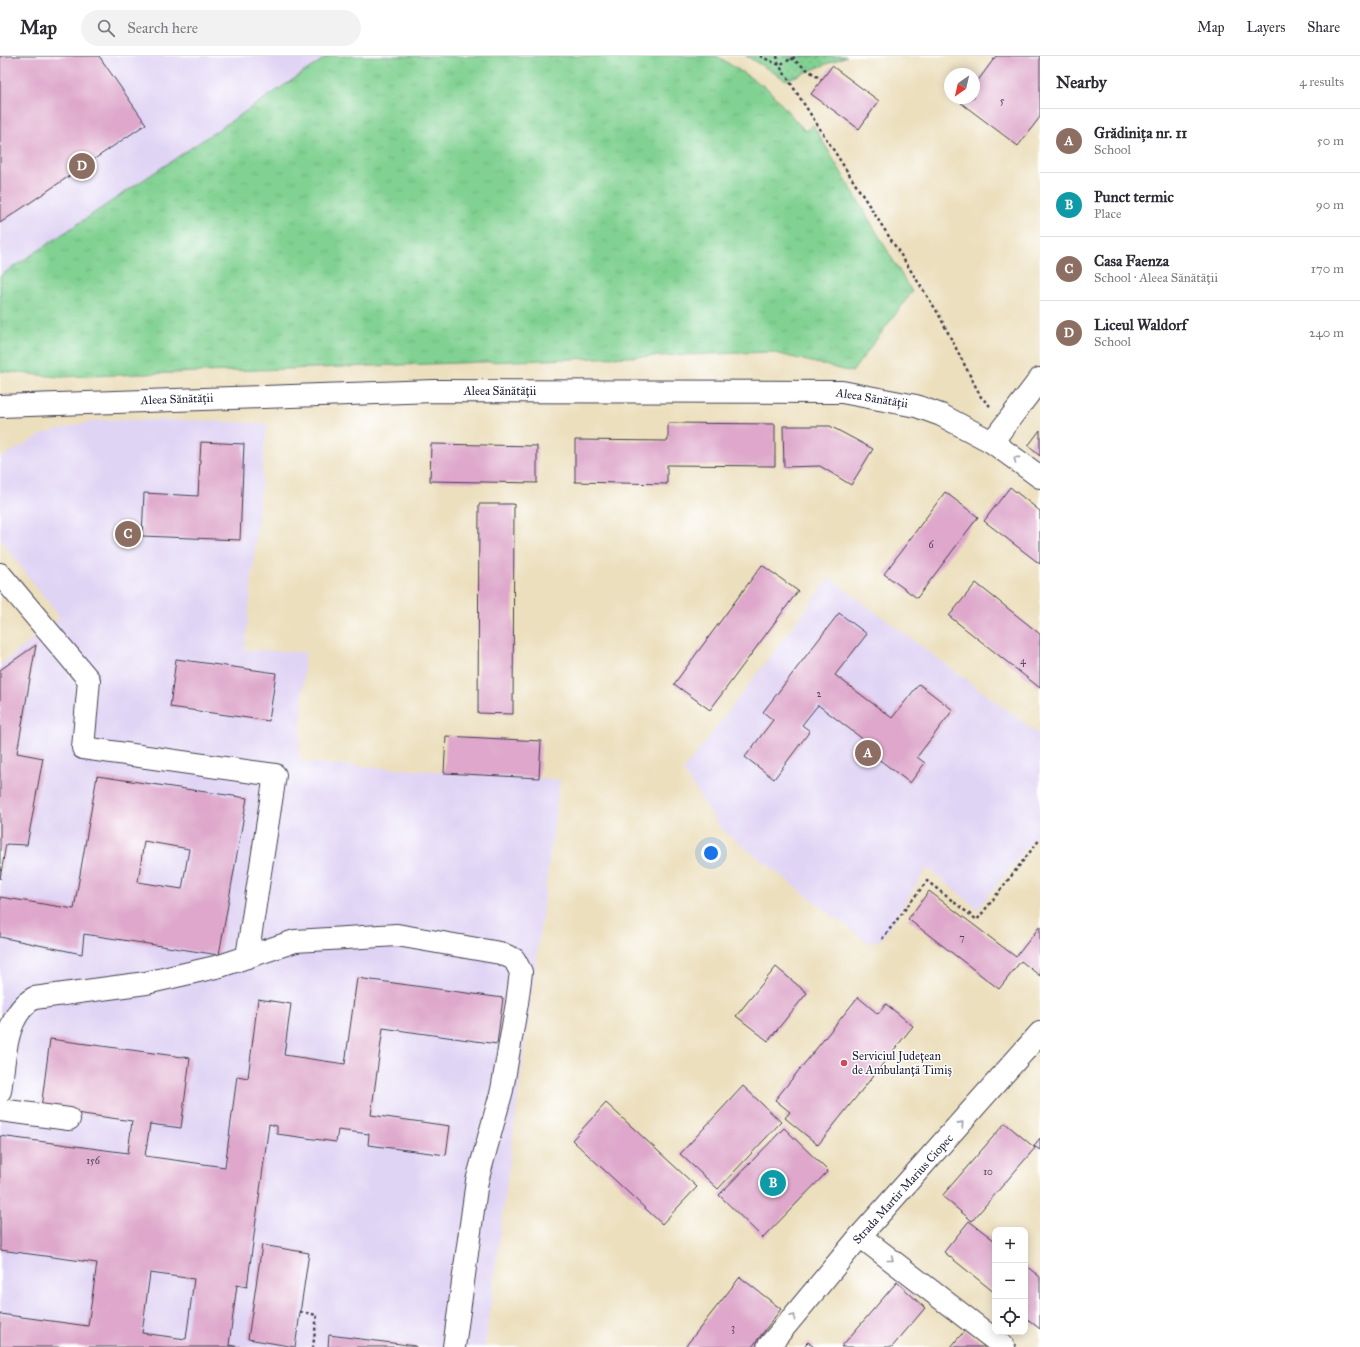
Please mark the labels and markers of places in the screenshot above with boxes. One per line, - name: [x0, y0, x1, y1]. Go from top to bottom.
- pin: D: [69, 151, 95, 181]
- pin: C: [115, 519, 141, 549]
- pin: A: [855, 738, 881, 768]
- place label: Serviciul Județean de Ambulanță Timiș: [852, 1049, 952, 1077]
- marker: Serviciul Județean de Ambulanță Timiș: [839, 1058, 849, 1068]
- pin: B: [760, 1168, 786, 1198]

